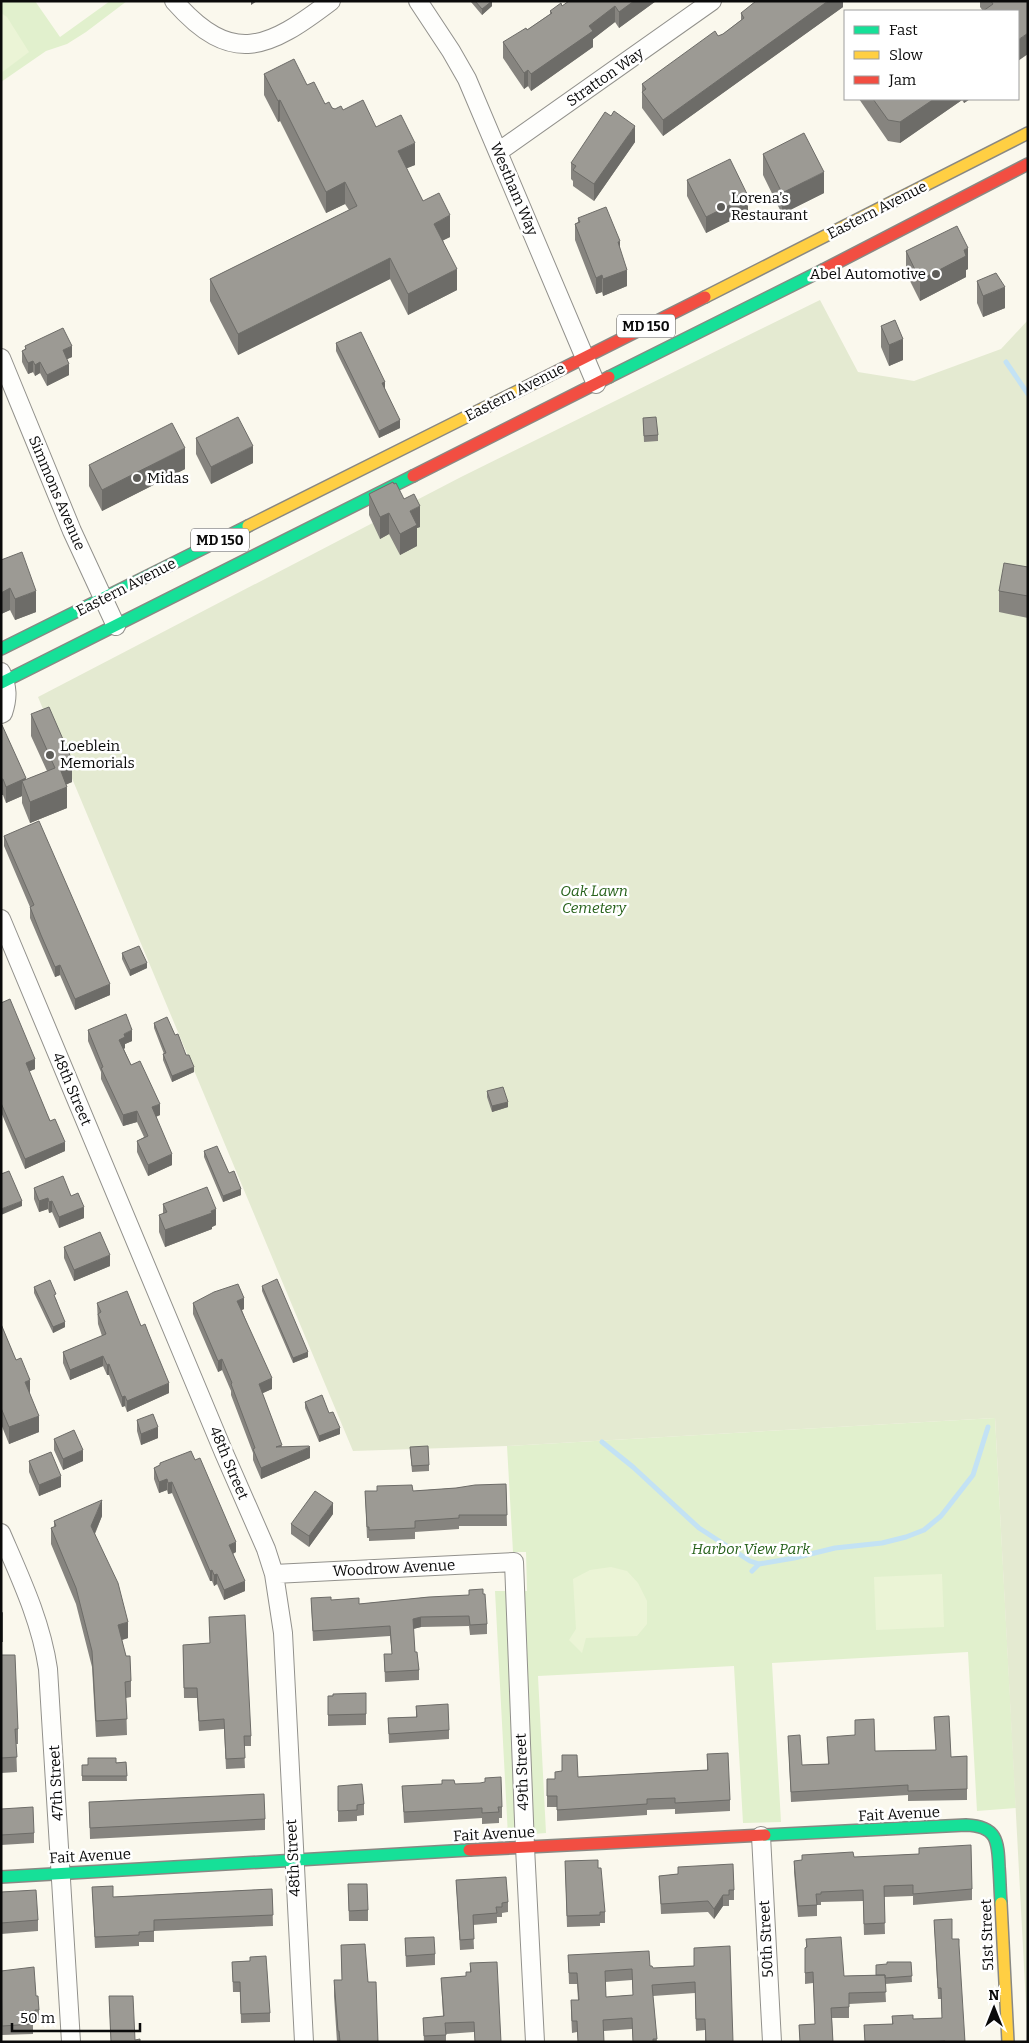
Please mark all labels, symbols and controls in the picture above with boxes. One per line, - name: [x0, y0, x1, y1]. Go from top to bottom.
- legend: [844, 10, 1019, 100]
- text: Fast: [889, 21, 918, 39]
- street label: Stratton Way: [563, 44, 647, 110]
- text: Slow: [889, 46, 924, 64]
- text: Jam: [888, 71, 917, 89]
- street label: Westham Way: [486, 140, 542, 238]
- street label: Eastern Avenue: [824, 177, 930, 243]
- place label: Lorena’s Restaurant: [731, 189, 809, 224]
- marker: Lorena’s Restaurant: [715, 201, 727, 213]
- place label: Abel Automotive: [810, 265, 926, 283]
- marker: Abel Automotive: [930, 268, 942, 280]
- road number: MD 150: [617, 314, 675, 338]
- street label: Eastern Avenue: [462, 359, 568, 425]
- street label: Simmons Avenue: [25, 433, 89, 553]
- place label: Midas: [147, 469, 189, 487]
- marker: Midas: [131, 472, 143, 484]
- road number: MD 150: [191, 528, 249, 552]
- street label: Eastern Avenue: [73, 554, 179, 620]
- place label: Loeblein Memorials: [60, 737, 135, 772]
- marker: Loeblein Memorials: [44, 749, 56, 761]
- park label: Oak Lawn Cemetery: [560, 882, 628, 917]
- street label: 48th Street: [49, 1050, 96, 1129]
- street label: 48th Street: [206, 1424, 253, 1503]
- park label: Harbor View Park: [692, 1540, 811, 1558]
- street label: Woodrow Avenue: [332, 1556, 456, 1580]
- street label: 49th Street: [512, 1732, 532, 1811]
- street label: 47th Street: [45, 1744, 67, 1821]
- street label: Fait Avenue: [858, 1803, 940, 1825]
- street label: 48th Street: [282, 1818, 304, 1897]
- street label: Fait Avenue: [453, 1823, 535, 1845]
- street label: Fait Avenue: [49, 1845, 131, 1867]
- street label: 51st Street: [977, 1898, 997, 1971]
- street label: 50th Street: [755, 1899, 777, 1978]
- north arrow: [969, 1983, 1019, 2033]
- text: N: [989, 1987, 1000, 2004]
- scale bar: [12, 2000, 140, 2032]
- text: 50 m: [20, 2009, 56, 2027]

